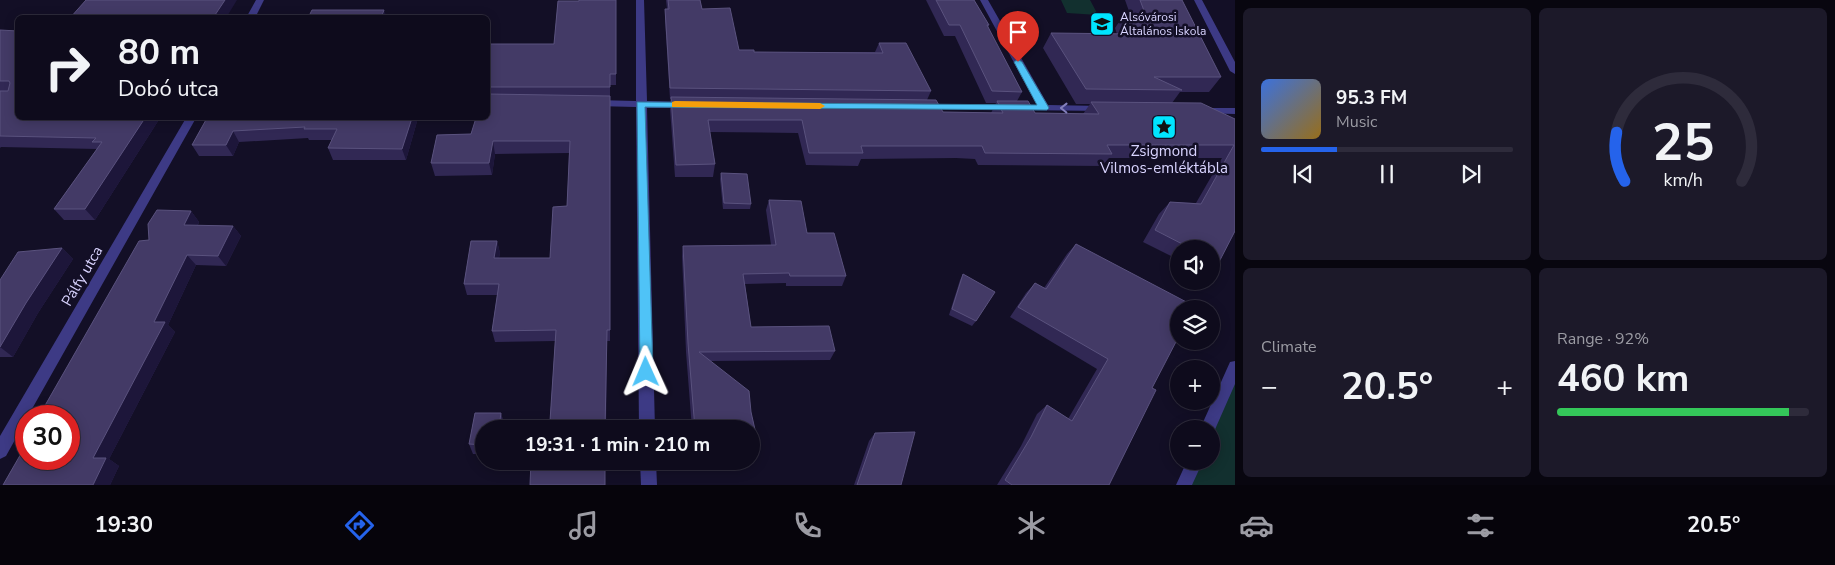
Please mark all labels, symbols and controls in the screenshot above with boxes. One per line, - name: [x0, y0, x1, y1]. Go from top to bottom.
- place label: Alsóvárosi Általános Iskola: [1120, 9, 1206, 39]
- pin: [997, 11, 1039, 62]
- school or university icon: Alsóvárosi Általános Iskola: [1089, 11, 1115, 37]
- icon: arrive: [1004, 18, 1032, 46]
- text: 80 m: [118, 29, 200, 76]
- icon: right: [35, 35, 100, 100]
- text: Dobó utca: [118, 74, 219, 104]
- text: 95.3 FM: [1336, 85, 1407, 111]
- one-way arrow: [1060, 103, 1068, 114]
- text: 25: [1652, 107, 1714, 178]
- text: Music: [1336, 111, 1377, 133]
- place icon: Zsigmond Vilmos-emléktábla: [1151, 114, 1177, 140]
- place label: Zsigmond Vilmos-emléktábla: [1099, 141, 1228, 178]
- icon: previous: [1289, 160, 1317, 188]
- icon: pause: [1373, 160, 1401, 188]
- icon: next: [1457, 160, 1485, 188]
- text: km/h: [1663, 168, 1703, 192]
- map controls: [1170, 240, 1220, 470]
- button: sound: [1170, 240, 1220, 290]
- street label: Pálfy utca: [57, 242, 107, 310]
- button: layers: [1170, 300, 1220, 350]
- text: Range · 92%: [1557, 328, 1649, 350]
- text: Climate: [1261, 336, 1316, 358]
- position arrow: [619, 345, 671, 397]
- text: 460 km: [1557, 353, 1689, 404]
- button: +: [1170, 360, 1220, 410]
- text: 20.5°: [1341, 361, 1433, 412]
- text: −: [1261, 368, 1278, 406]
- text: +: [1496, 368, 1513, 406]
- speed limit sign: 30: [15, 405, 80, 470]
- button: −: [1170, 420, 1220, 470]
- text: 19:31 · 1 min · 210 m: [525, 432, 710, 458]
- icon: directions: [342, 508, 377, 543]
- icon: music: [566, 508, 601, 543]
- icon: phone: [790, 508, 825, 543]
- icon: climate: [1014, 508, 1049, 543]
- icon: car: [1239, 508, 1274, 543]
- icon: filters: [1463, 508, 1498, 543]
- text: 19:30: [95, 510, 153, 540]
- text: 20.5°: [1687, 510, 1740, 540]

